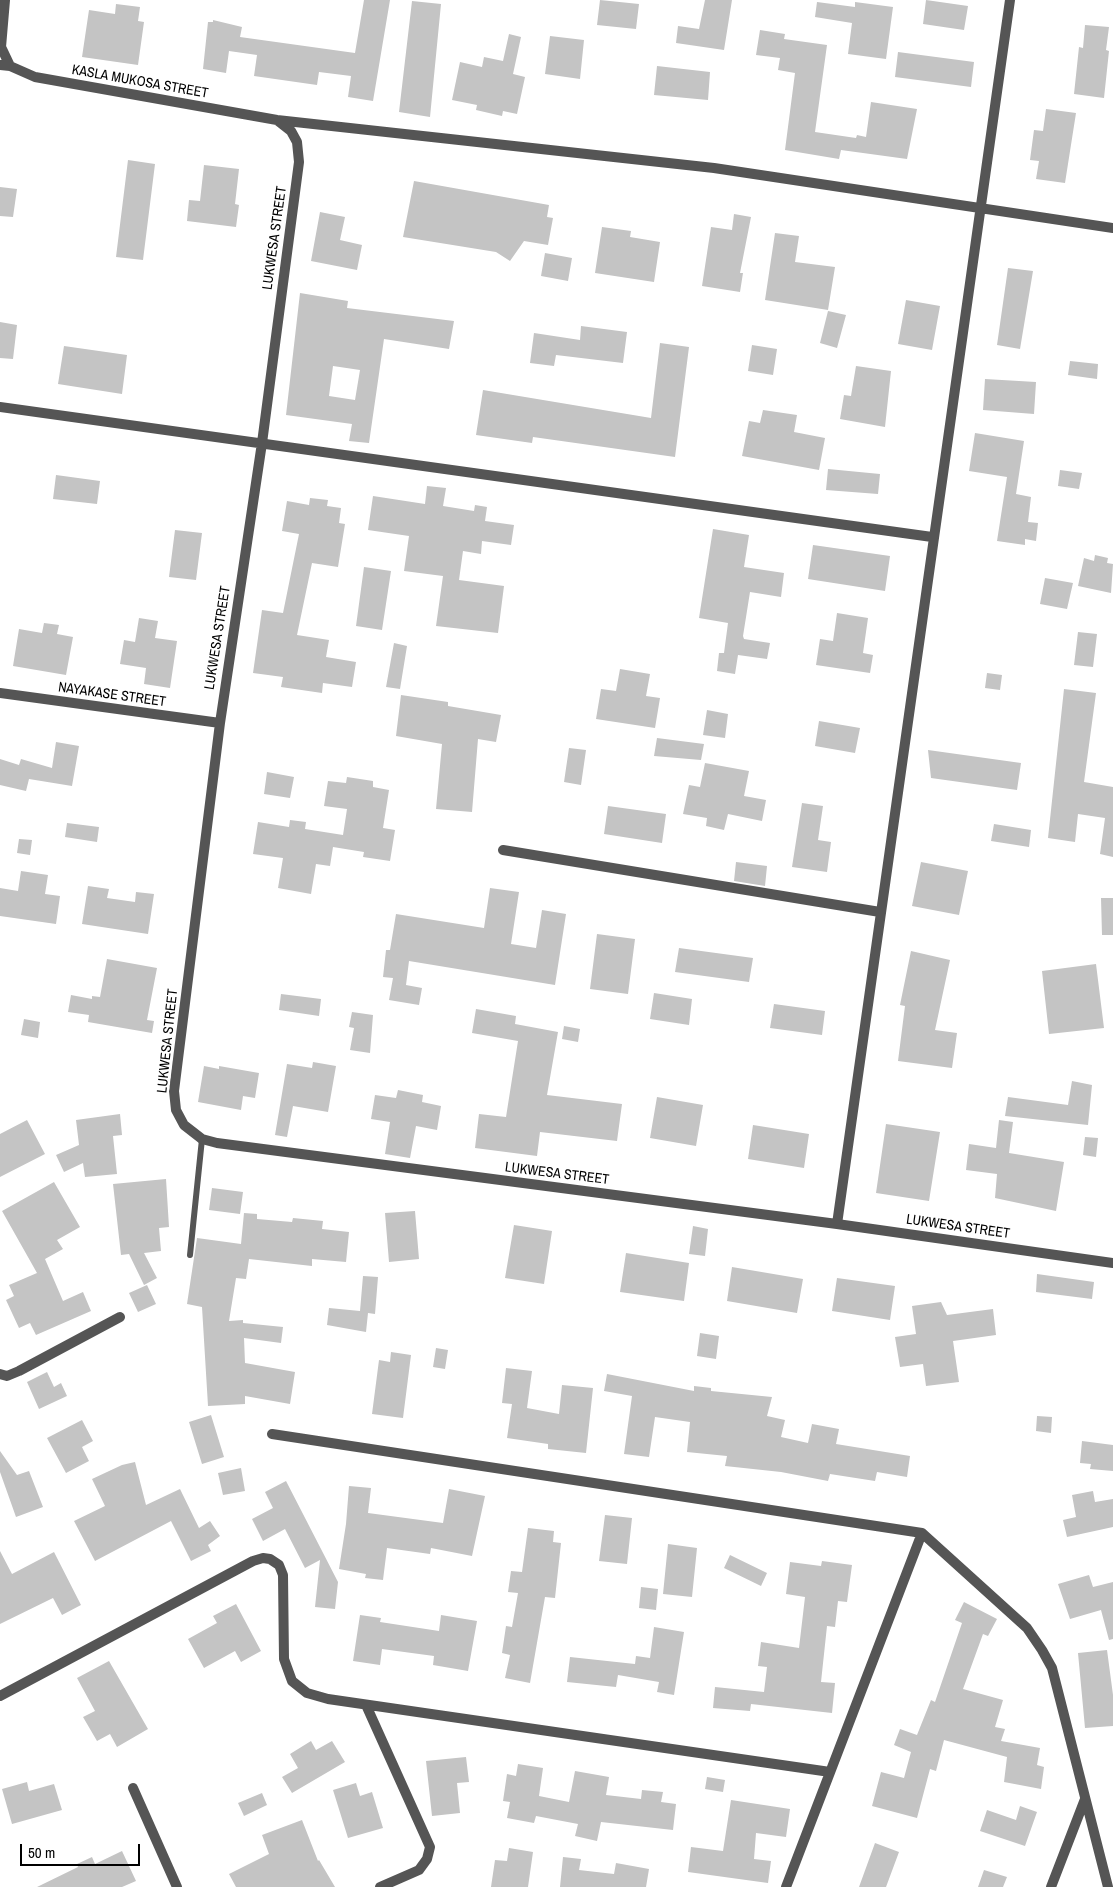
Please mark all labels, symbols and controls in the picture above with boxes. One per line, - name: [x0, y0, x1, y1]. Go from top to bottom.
- street label: KASLA MUKOSA STREET: [70, 62, 210, 102]
- street label: LUKWESA STREET: [259, 185, 291, 291]
- street label: LUKWESA STREET: [202, 585, 234, 691]
- street label: NAYAKASE STREET: [57, 679, 167, 711]
- street label: LUKWESA STREET: [154, 988, 182, 1094]
- street label: LUKWESA STREET: [504, 1159, 610, 1189]
- street label: LUKWESA STREET: [905, 1211, 1011, 1243]
- scale bar: [22, 1834, 142, 1866]
- text: 50 m: [28, 1842, 55, 1863]

